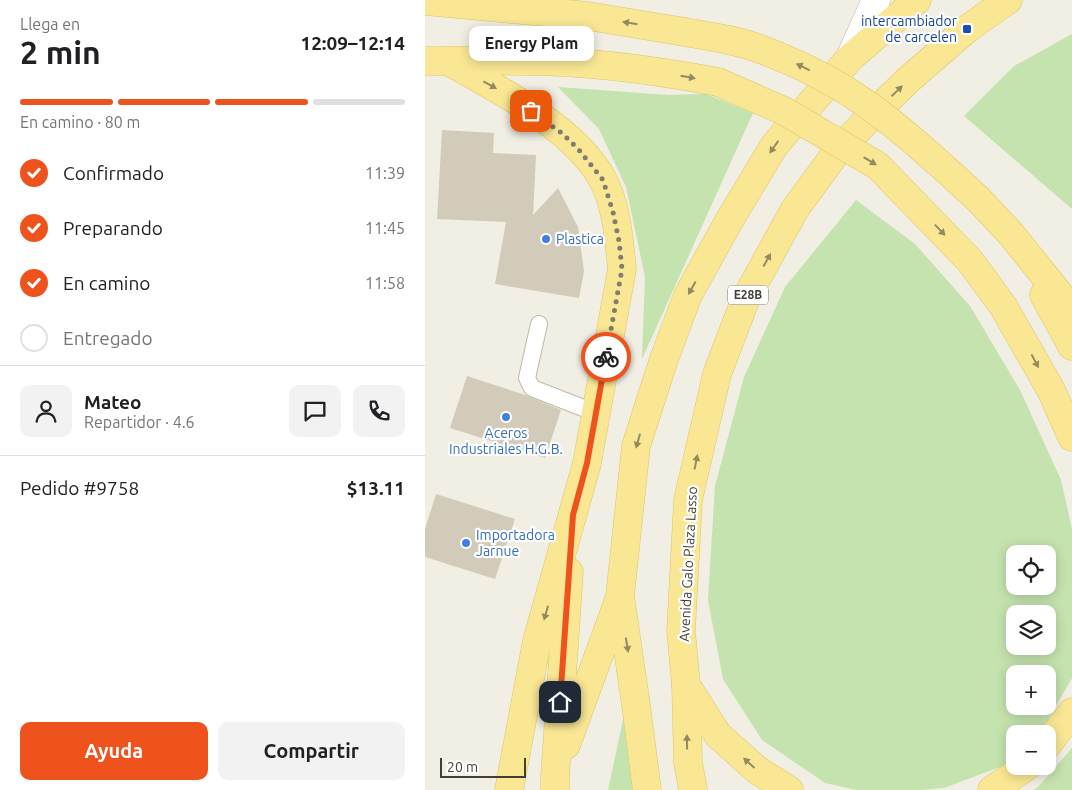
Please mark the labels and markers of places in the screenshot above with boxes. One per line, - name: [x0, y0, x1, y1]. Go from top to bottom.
- place label: intercambiador de carcelen: [861, 13, 958, 45]
- marker: intercambiador de carcelen: [961, 23, 973, 35]
- callout: Energy Plam: [469, 26, 593, 61]
- pin: [510, 90, 552, 132]
- place label: Plastica: [556, 231, 604, 247]
- marker: Plastica: [540, 233, 552, 245]
- marker: Aceros Industriales H.G.B.: [500, 411, 512, 423]
- place label: Aceros Industriales H.G.B.: [449, 425, 563, 457]
- place label: Importadora Jarnue: [476, 527, 555, 559]
- marker: Importadora Jarnue: [460, 537, 472, 549]
- pin: [539, 681, 581, 723]

